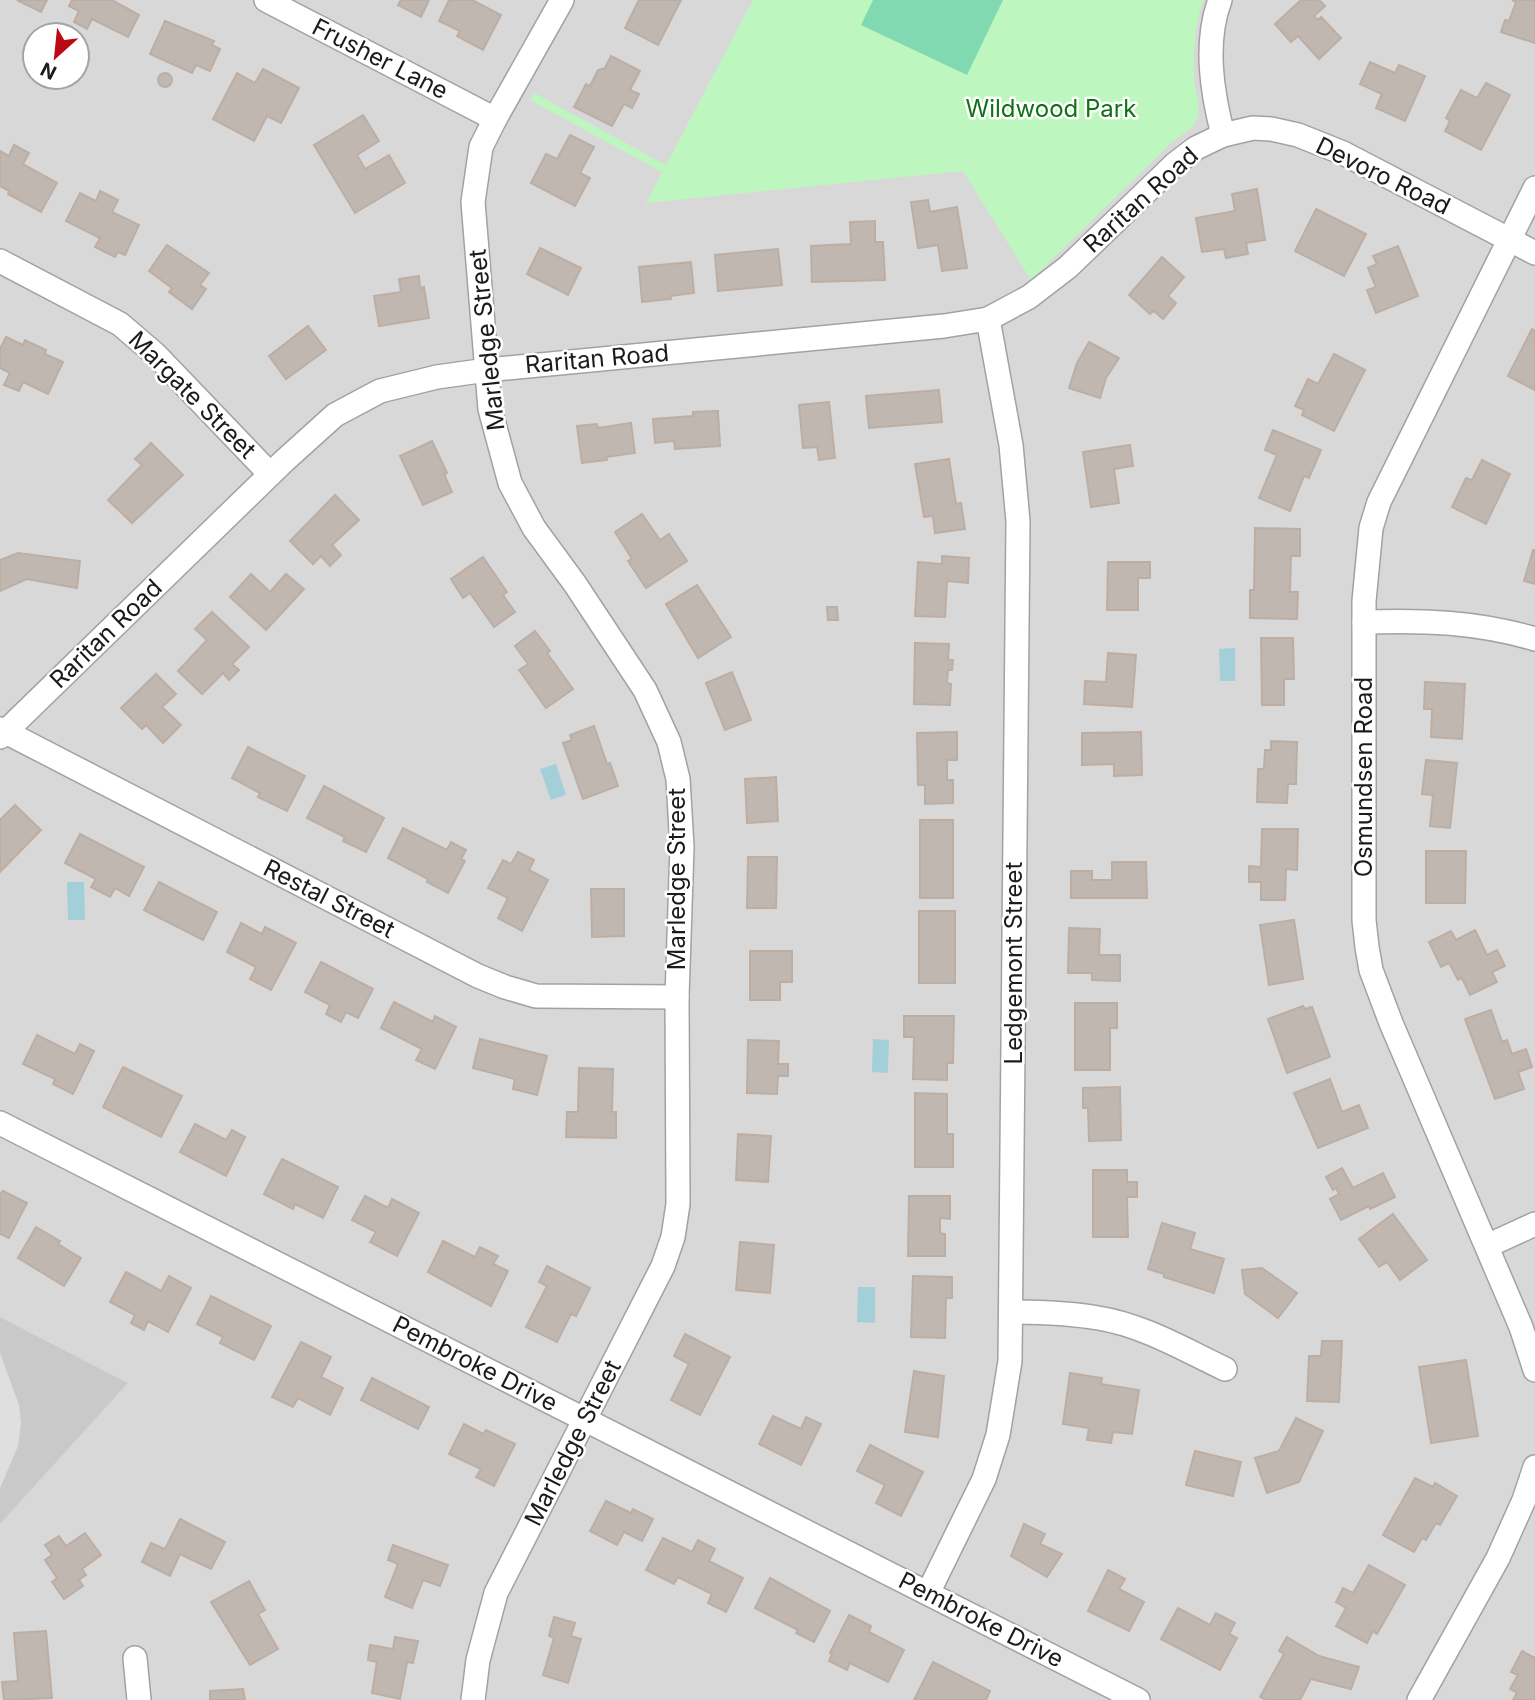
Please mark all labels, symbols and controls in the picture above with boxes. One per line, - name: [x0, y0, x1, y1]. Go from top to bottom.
- street label: Frusher Lane: [307, 12, 453, 105]
- north arrow: [21, 21, 91, 91]
- text: N: [37, 57, 60, 84]
- park label: Wildwood Park: [966, 94, 1136, 123]
- street label: Devoro Road: [1311, 131, 1455, 221]
- street label: Raritan Road: [1077, 141, 1204, 259]
- street label: Marledge Street: [463, 248, 510, 432]
- street label: Margate Street: [123, 325, 262, 464]
- street label: Raritan Road: [524, 338, 670, 379]
- street label: Raritan Road: [44, 573, 168, 694]
- street label: Osmundsen Road: [1349, 677, 1378, 877]
- street label: Marledge Street: [662, 788, 691, 970]
- street label: Restal Street: [259, 853, 400, 944]
- street label: Ledgemont Street: [999, 861, 1028, 1064]
- street label: Pembroke Drive: [388, 1310, 562, 1418]
- street label: Marledge Street: [518, 1355, 627, 1531]
- street label: Pembroke Drive: [894, 1566, 1068, 1674]

